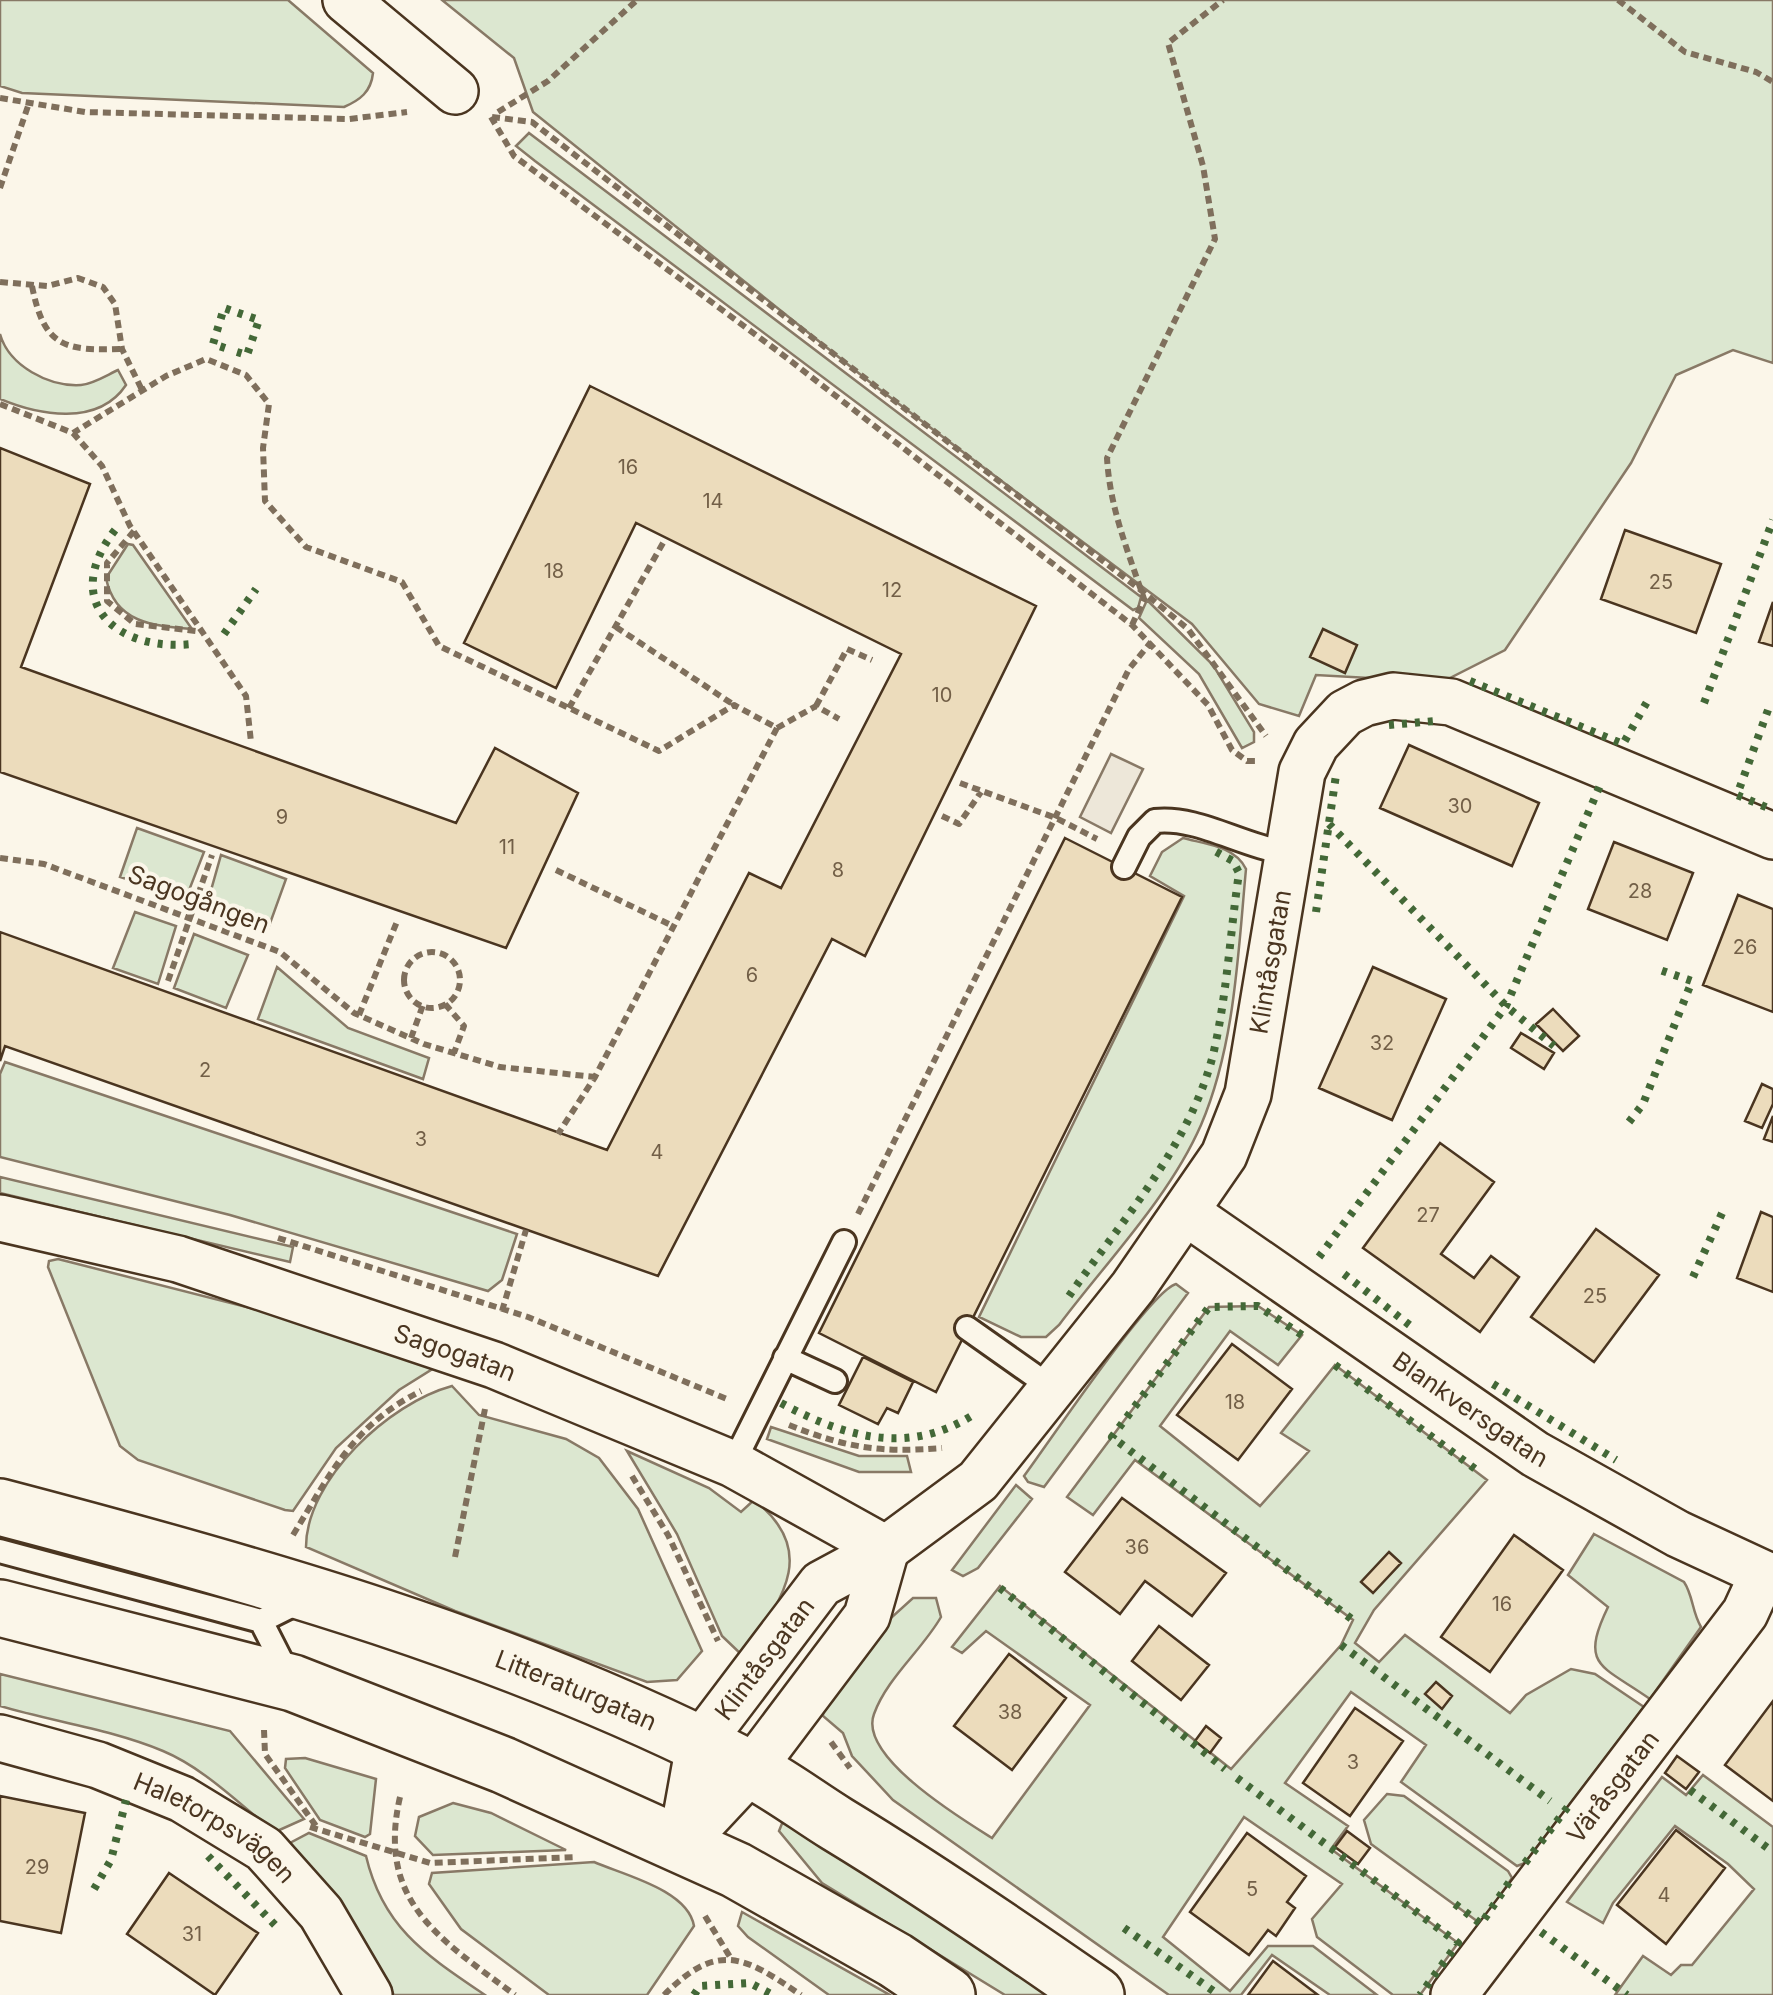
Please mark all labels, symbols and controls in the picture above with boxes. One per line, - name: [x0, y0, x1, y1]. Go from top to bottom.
- house number: 16: [618, 455, 638, 479]
- house number: 14: [702, 489, 724, 513]
- house number: 18: [544, 559, 564, 583]
- house number: 25: [1649, 570, 1673, 594]
- house number: 12: [882, 578, 902, 602]
- house number: 10: [932, 683, 952, 707]
- house number: 30: [1448, 794, 1472, 818]
- house number: 9: [276, 805, 288, 829]
- house number: 11: [499, 835, 515, 859]
- street label: Sagogången: [124, 858, 274, 940]
- house number: 8: [832, 858, 844, 882]
- house number: 28: [1628, 879, 1652, 903]
- street label: Klintåsgatan: [1243, 888, 1297, 1036]
- house number: 26: [1733, 935, 1757, 959]
- house number: 6: [746, 963, 758, 987]
- house number: 32: [1370, 1031, 1394, 1055]
- house number: 2: [199, 1058, 211, 1082]
- house number: 3: [415, 1127, 427, 1151]
- house number: 4: [651, 1140, 663, 1164]
- house number: 27: [1416, 1203, 1440, 1227]
- house number: 25: [1583, 1284, 1607, 1308]
- street label: Sagogatan: [390, 1318, 521, 1387]
- street label: Blankversgatan: [1387, 1345, 1554, 1473]
- house number: 18: [1225, 1390, 1245, 1414]
- house number: 36: [1125, 1535, 1149, 1559]
- street label: Klintåsgatan: [708, 1591, 820, 1726]
- house number: 16: [1492, 1592, 1512, 1616]
- street label: Litteraturgatan: [491, 1643, 662, 1737]
- house number: 38: [998, 1700, 1022, 1724]
- street label: Väråsgatan: [1560, 1724, 1665, 1849]
- house number: 3: [1347, 1750, 1359, 1774]
- street label: Haletorpsvägen: [129, 1766, 302, 1889]
- house number: 29: [25, 1855, 49, 1879]
- house number: 5: [1246, 1877, 1258, 1901]
- house number: 4: [1658, 1883, 1670, 1907]
- house number: 31: [182, 1922, 202, 1946]

